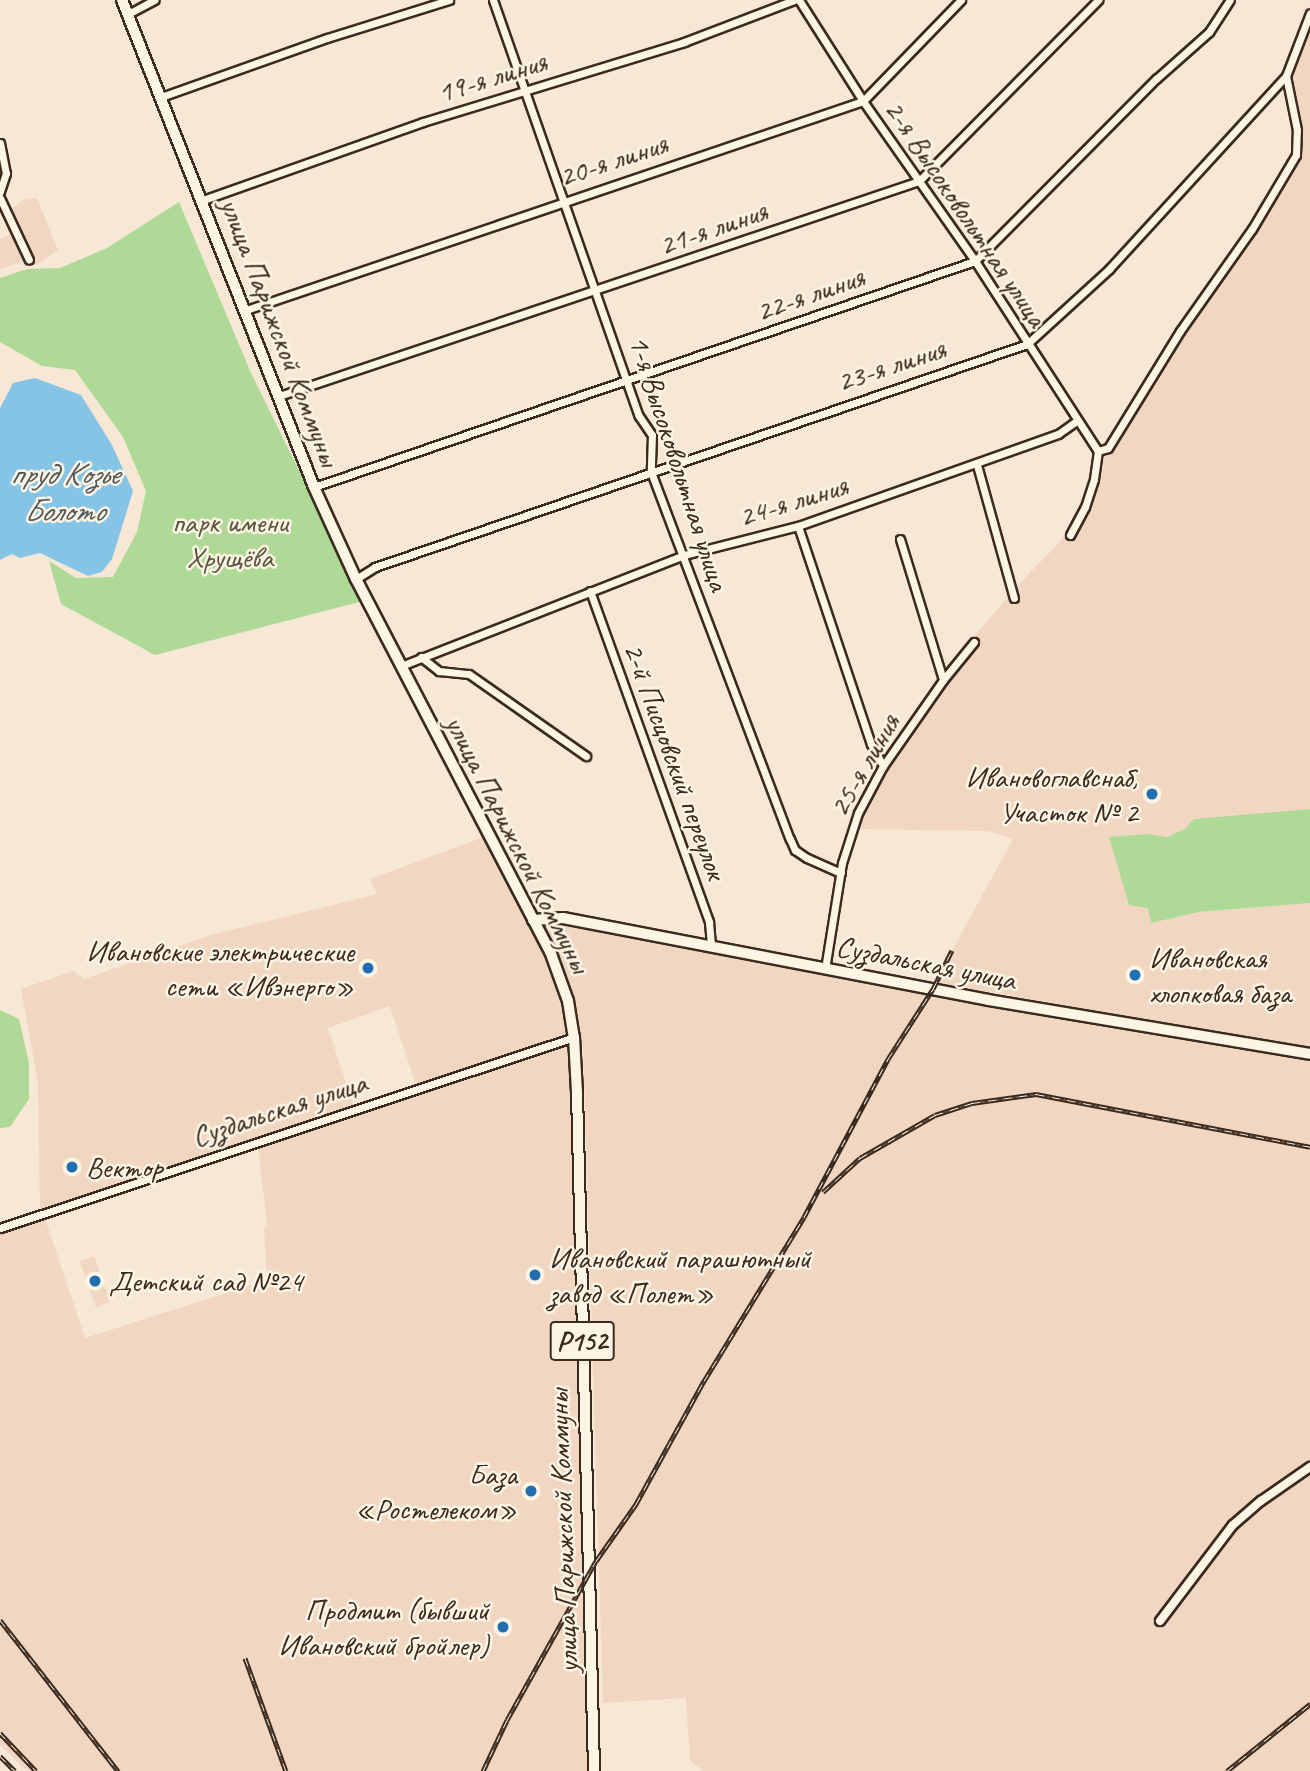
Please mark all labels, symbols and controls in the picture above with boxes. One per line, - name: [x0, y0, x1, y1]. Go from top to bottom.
- street label: 19-я линия: [433, 43, 551, 111]
- street label: 2-я Высоковольтная улица: [876, 91, 1056, 335]
- street label: 20-я линия: [554, 126, 672, 194]
- street label: улица Парижской Коммуны: [212, 193, 348, 471]
- street label: 21-я линия: [654, 193, 772, 263]
- street label: 22-я линия: [751, 259, 869, 329]
- street label: 1-я Высоковольтная улица: [620, 329, 738, 597]
- street label: 23-я линия: [832, 331, 950, 399]
- water label: пруд Козье Болото: [11, 456, 117, 531]
- street label: 24-я линия: [734, 467, 852, 535]
- park label: парк имени Хрущёва: [173, 504, 287, 574]
- street label: 2-й Писцовский переулок: [615, 638, 735, 884]
- street label: 25-я линия: [820, 707, 908, 823]
- street label: улица Парижской Коммуны: [437, 709, 599, 979]
- place label: Ивановоглавснаб, Участок № 2: [966, 759, 1138, 830]
- marker: Ивановоглавснаб, Участок № 2: [1144, 786, 1160, 802]
- street label: Суздальская улица: [833, 928, 1019, 998]
- place label: Ивановские электрические сети «Ивэнерго»: [86, 933, 354, 1004]
- place label: Ивановская хлопковая база: [1149, 940, 1293, 1010]
- marker: Ивановские электрические сети «Ивэнерго»: [360, 960, 376, 976]
- marker: Ивановская хлопковая база: [1127, 967, 1143, 983]
- street label: Суздальская улица: [186, 1064, 372, 1154]
- place label: Вектор: [86, 1149, 162, 1185]
- marker: Вектор: [64, 1159, 80, 1175]
- place label: Ивановский парашютный завод «Полет»: [549, 1240, 811, 1310]
- place label: Детский сад №24: [109, 1263, 303, 1299]
- marker: Ивановский парашютный завод «Полет»: [527, 1267, 543, 1283]
- marker: Детский сад №24: [87, 1273, 103, 1289]
- road number: Р152: [549, 1316, 615, 1366]
- street label: улица Парижской Коммуны: [540, 1388, 586, 1674]
- place label: База «Ростелеком»: [355, 1456, 517, 1526]
- marker: База «Ростелеком»: [523, 1483, 539, 1499]
- place label: Продмит (бывший Ивановский бройлер): [278, 1592, 489, 1662]
- marker: Продмит (бывший Ивановский бройлер): [495, 1619, 511, 1635]

